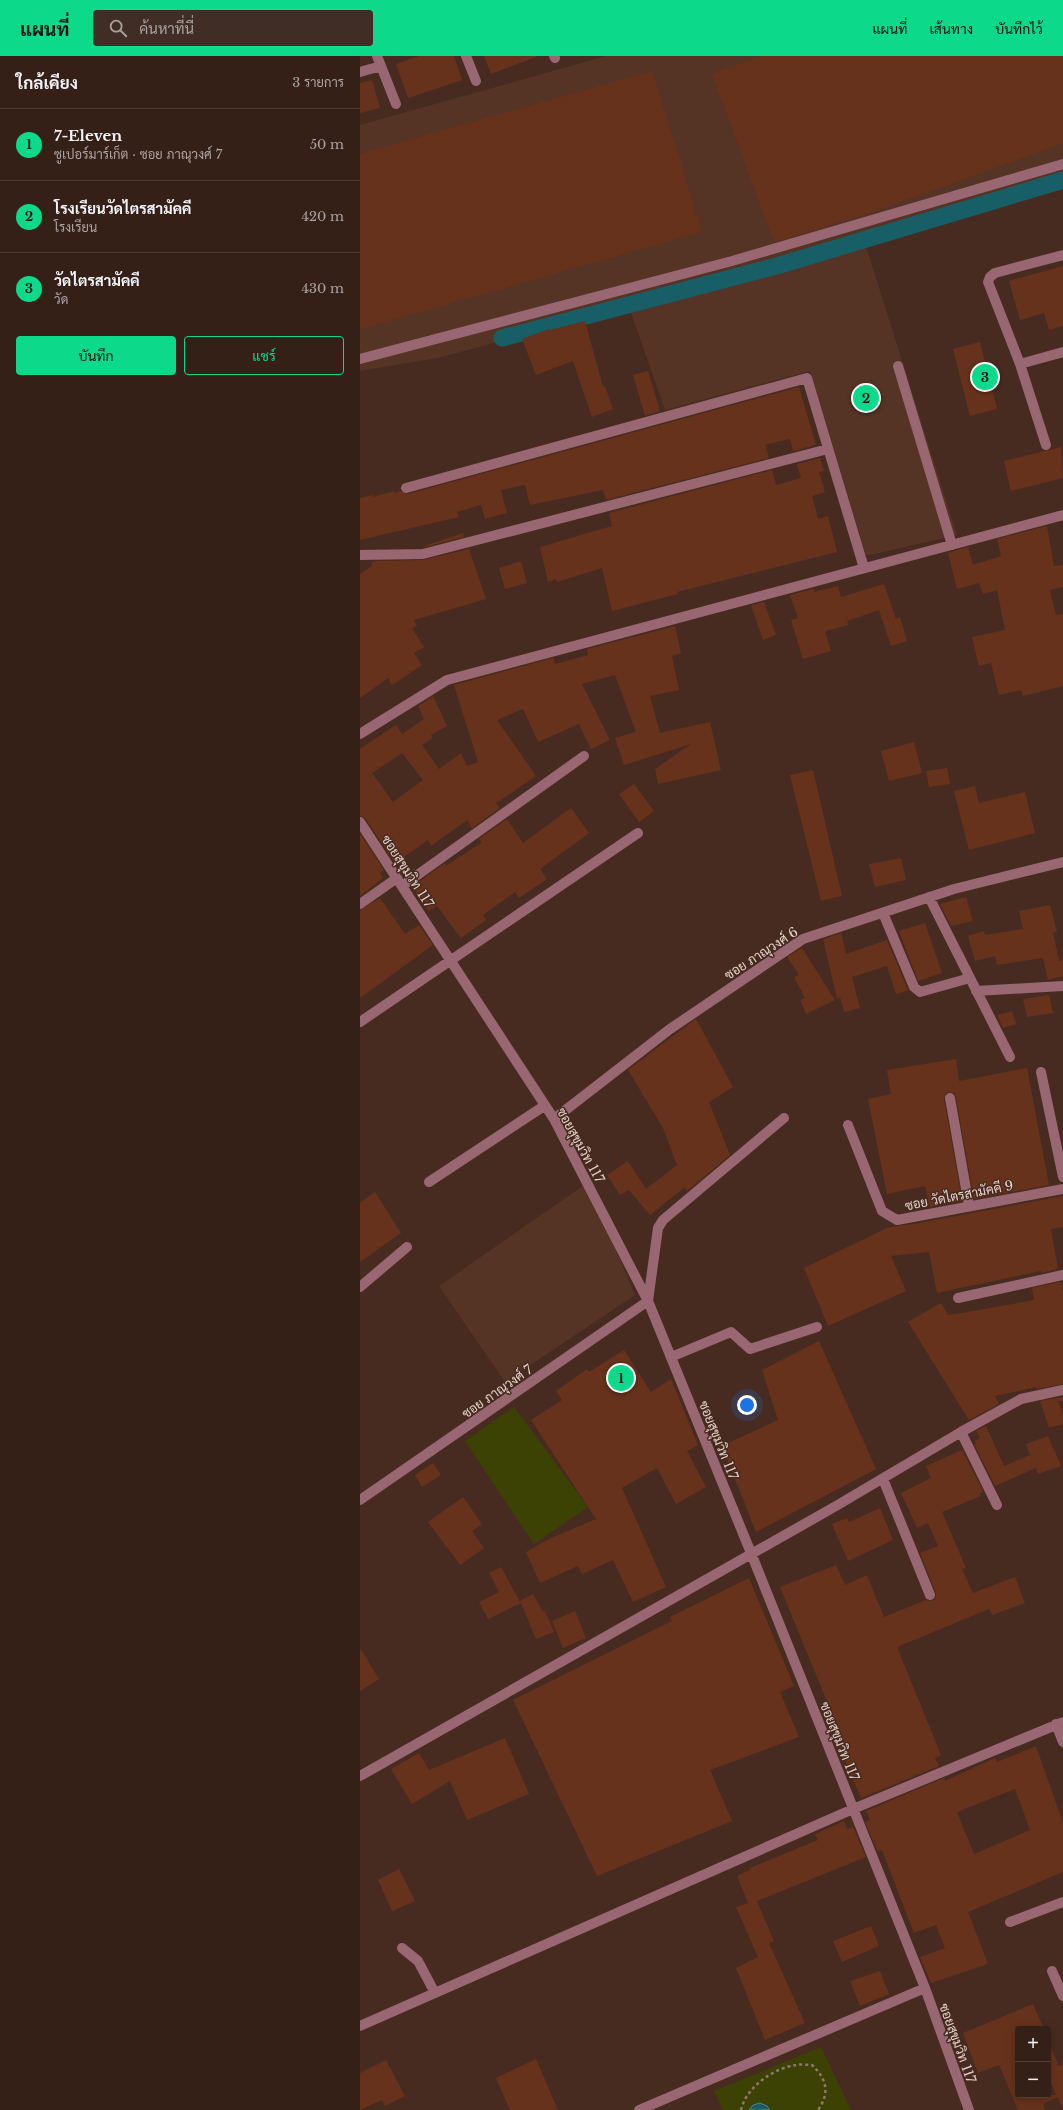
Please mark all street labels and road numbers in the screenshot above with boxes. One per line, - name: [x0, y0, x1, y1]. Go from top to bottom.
- street label: ซอยสุขุมวิท 117: [377, 832, 438, 912]
- street label: ซอย ภาณุวงศ์ 6: [721, 922, 802, 984]
- street label: ซอยสุขุมวิท 117: [552, 1105, 608, 1187]
- street label: ซอย วัดไตรสามัคคี 9: [903, 1176, 1015, 1214]
- street label: ซอย ภาณุวงศ์ 7: [458, 1360, 537, 1423]
- street label: ซอยสุขุมวิท 117: [694, 1398, 742, 1483]
- street label: ซอยสุขุมวิท 117: [815, 1699, 863, 1784]
- street label: ซอยสุขุมวิท 117: [934, 2001, 980, 2086]

